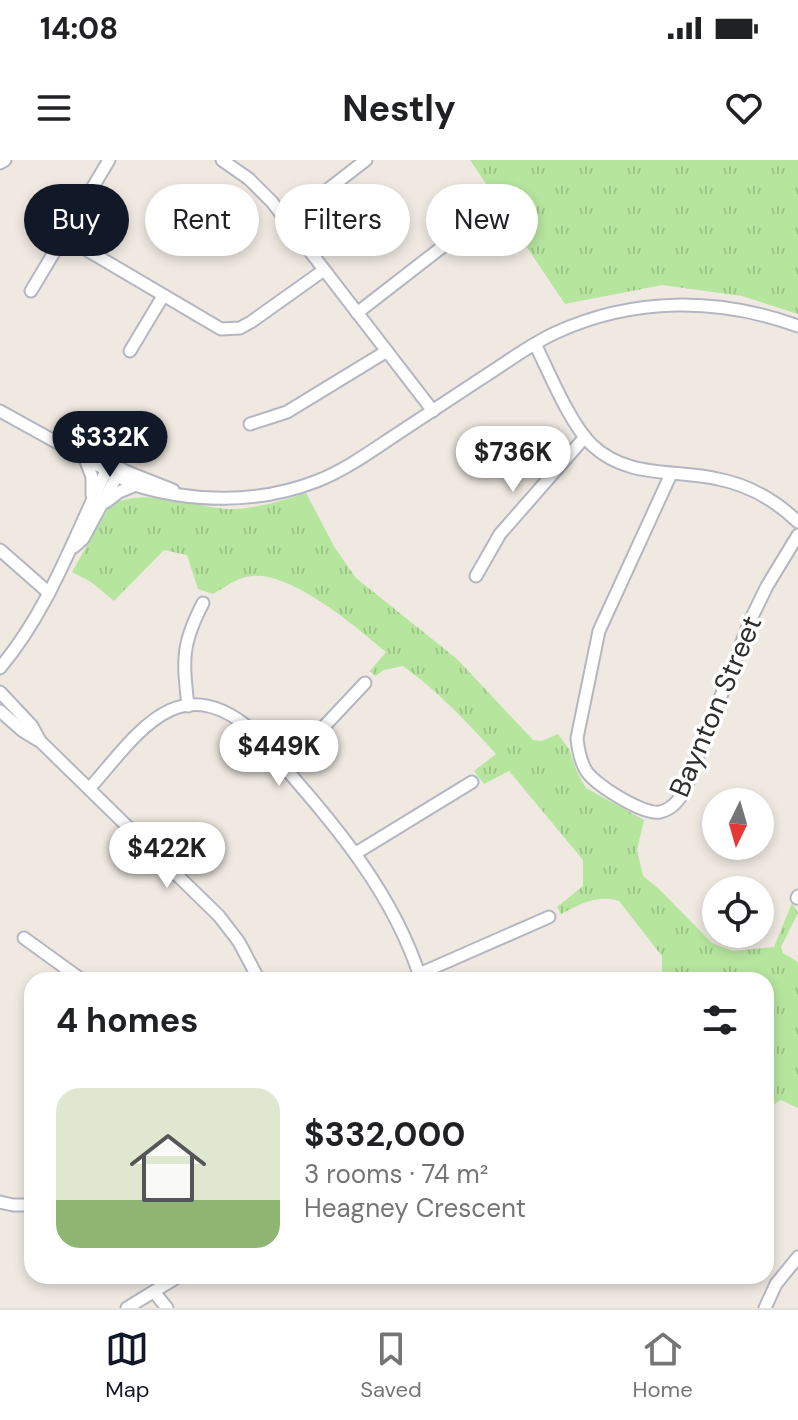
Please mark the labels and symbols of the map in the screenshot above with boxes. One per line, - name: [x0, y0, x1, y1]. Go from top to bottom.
- pin: $332K: [54, 411, 166, 479]
- pin: $736K: [457, 426, 569, 494]
- street label: Baynton Street: [661, 610, 770, 802]
- pin: $449K: [223, 720, 335, 788]
- north arrow: [702, 788, 774, 860]
- pin: $422K: [111, 822, 223, 890]

